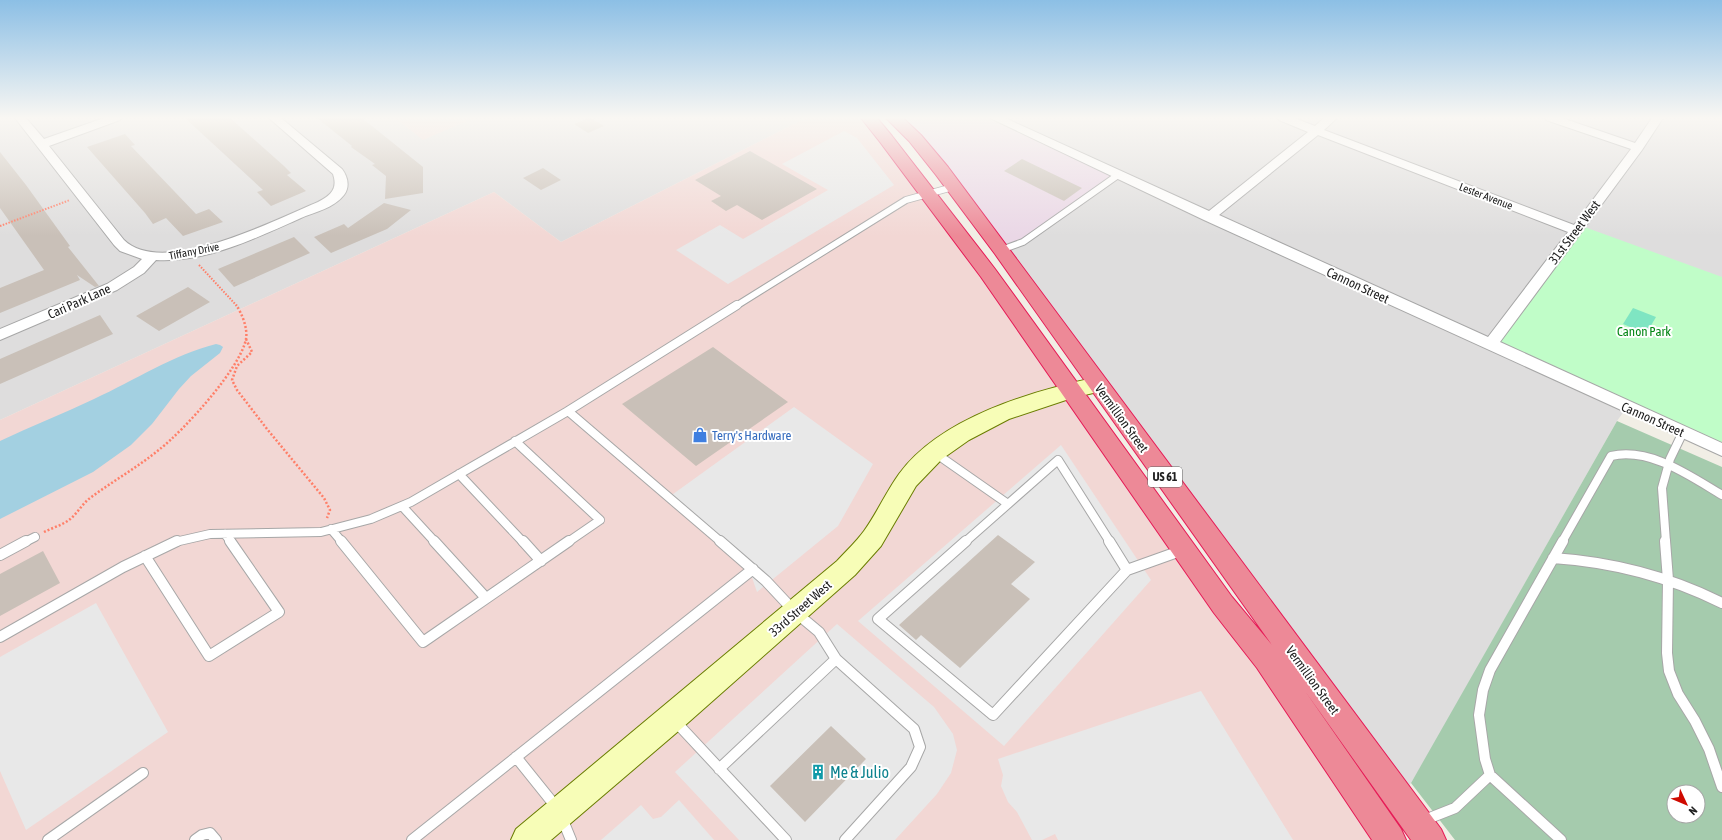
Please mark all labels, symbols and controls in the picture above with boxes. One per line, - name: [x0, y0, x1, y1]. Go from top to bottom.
- street label: Lester Avenue: [1458, 180, 1514, 212]
- street label: 31st Street West: [1546, 197, 1603, 267]
- street label: Tiffany Drive: [168, 240, 220, 262]
- street label: Cannon Street: [1324, 264, 1392, 307]
- street label: Cari Park Lane: [45, 281, 113, 322]
- park label: Canon Park: [1617, 324, 1671, 339]
- street label: Vermillion Street: [1092, 381, 1152, 456]
- street label: Cannon Street: [1619, 399, 1687, 440]
- shop icon: Terry's Hardware: [691, 426, 709, 444]
- place label: Terry's Hardware: [712, 428, 791, 443]
- road number: US 61: [1148, 467, 1182, 487]
- street label: 33rd Street West: [766, 577, 835, 639]
- street label: Vermillion Street: [1283, 643, 1343, 718]
- building icon: Me & Julio: [809, 763, 827, 781]
- place label: Me & Julio: [830, 763, 889, 781]
- north arrow: [1666, 784, 1706, 824]
- text: N: [1687, 804, 1700, 817]

